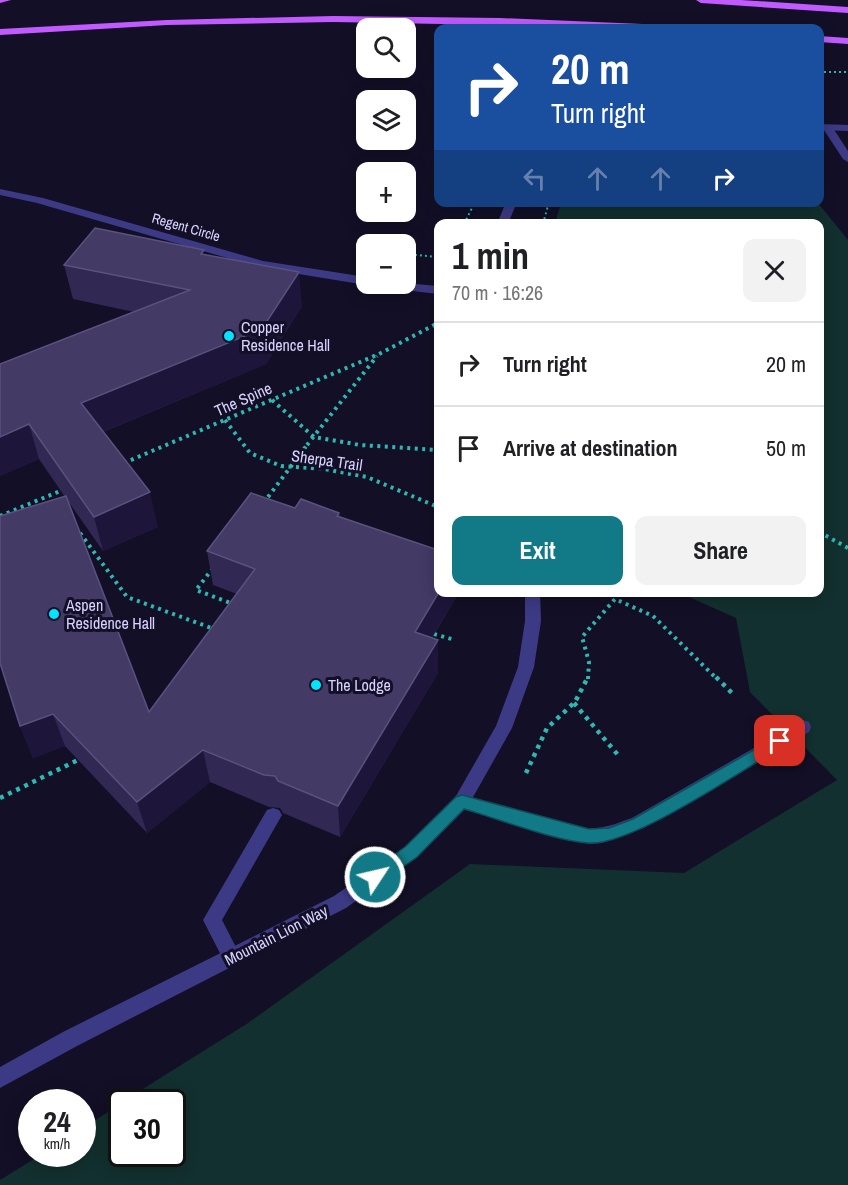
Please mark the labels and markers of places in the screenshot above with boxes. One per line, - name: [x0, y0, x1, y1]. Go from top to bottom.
- place label: Copper Residence Hall: [241, 316, 330, 356]
- marker: Copper Residence Hall: [222, 329, 236, 343]
- place label: Aspen Residence Hall: [65, 594, 155, 634]
- marker: Aspen Residence Hall: [47, 607, 61, 621]
- place label: The Lodge: [328, 674, 391, 696]
- marker: The Lodge: [309, 678, 323, 692]
- pin: [754, 715, 805, 766]

